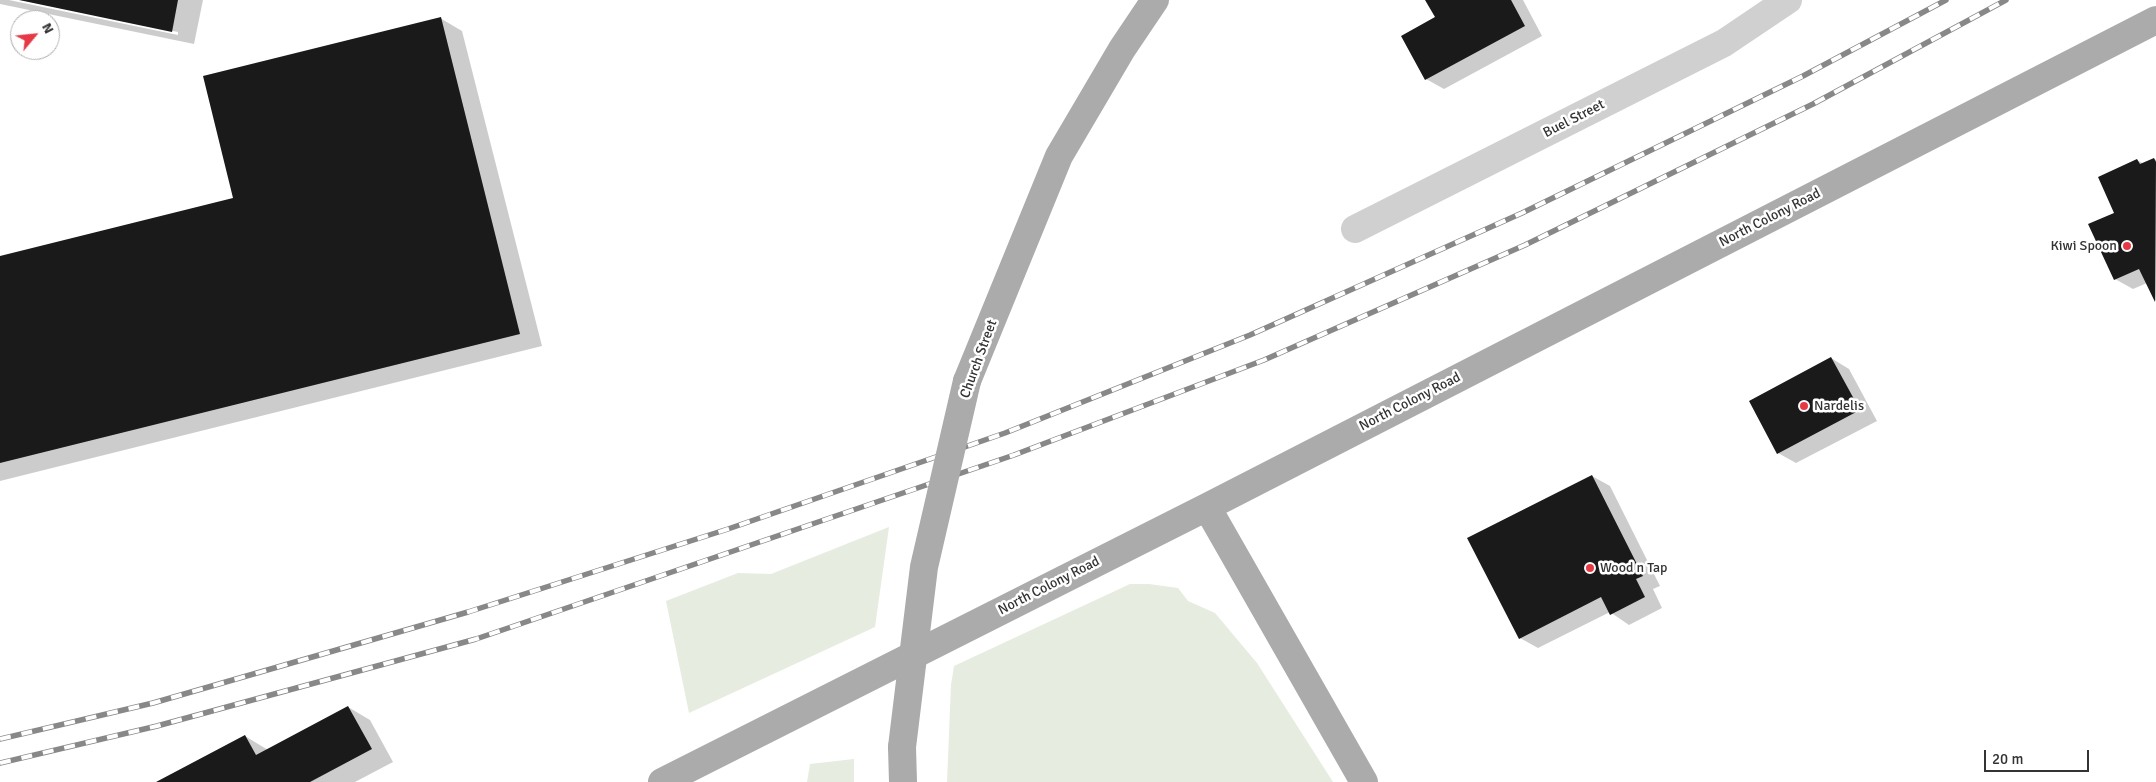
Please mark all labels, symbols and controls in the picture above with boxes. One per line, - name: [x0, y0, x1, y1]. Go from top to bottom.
- north arrow: [10, 10, 60, 60]
- text: N: [38, 20, 58, 36]
- street label: Buel Street: [1540, 96, 1608, 142]
- street label: North Colony Road: [1716, 185, 1824, 251]
- place label: Kiwi Spoon: [2050, 238, 2117, 254]
- marker: Kiwi Spoon: [2121, 240, 2133, 252]
- street label: Church Street: [957, 317, 1001, 401]
- street label: North Colony Road: [1356, 369, 1464, 435]
- place label: Nardelis: [1814, 398, 1864, 414]
- marker: Nardelis: [1798, 400, 1810, 412]
- street label: North Colony Road: [995, 553, 1103, 619]
- place label: Wood n Tap: [1600, 560, 1668, 576]
- marker: Wood n Tap: [1584, 562, 1596, 574]
- scale bar: [1986, 740, 2091, 772]
- text: 20 m: [1992, 750, 2023, 768]

